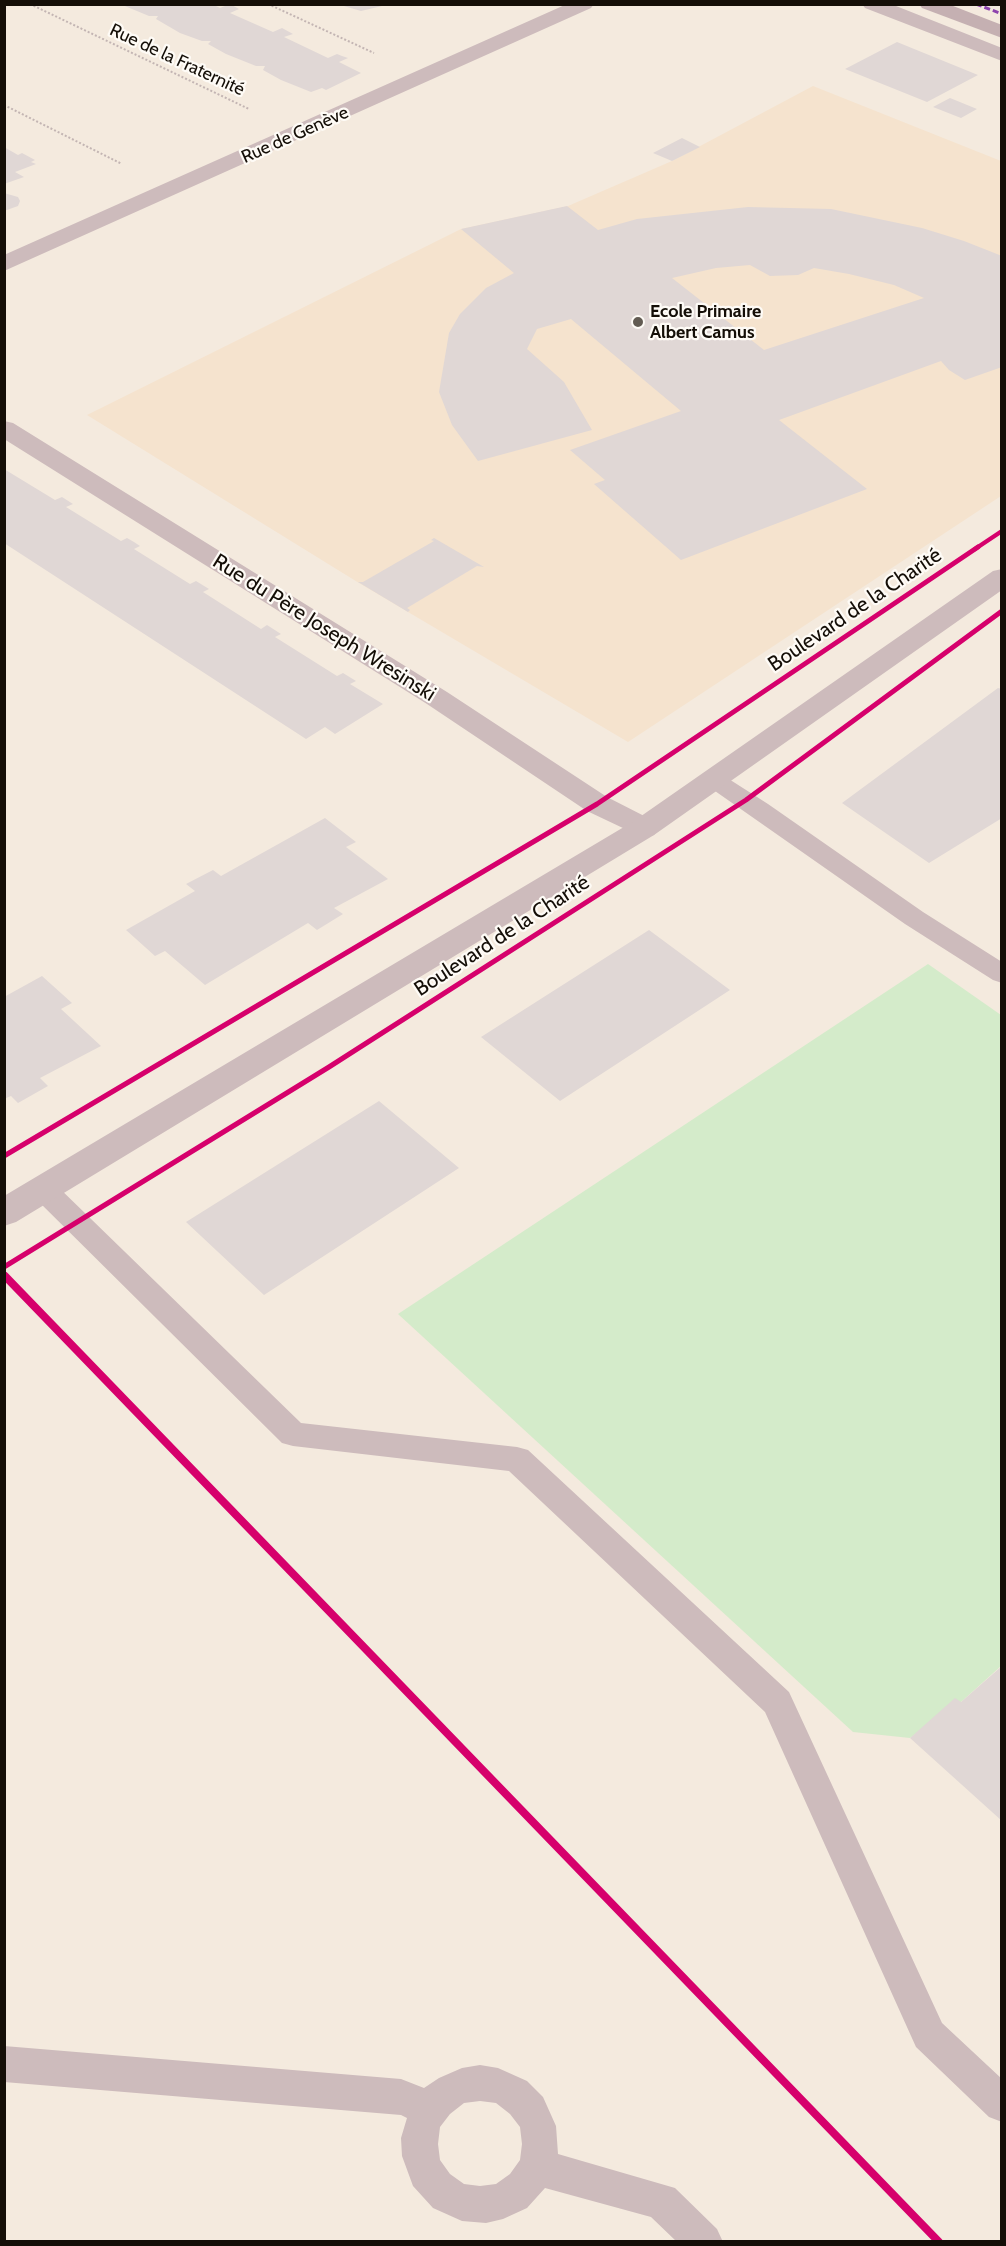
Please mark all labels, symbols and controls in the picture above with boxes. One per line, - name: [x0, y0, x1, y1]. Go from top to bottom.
- street label: Rue de la Fraternité: [106, 19, 248, 101]
- street label: Rue de Genève: [238, 102, 352, 168]
- place label: Ecole Primaire Albert Camus: [650, 301, 761, 344]
- marker: Ecole Primaire Albert Camus: [631, 315, 645, 329]
- street label: Boulevard de la Charité: [763, 543, 947, 677]
- street label: Rue du Père Joseph Wresinski: [208, 549, 440, 707]
- street label: Boulevard de la Charité: [410, 870, 594, 1002]

